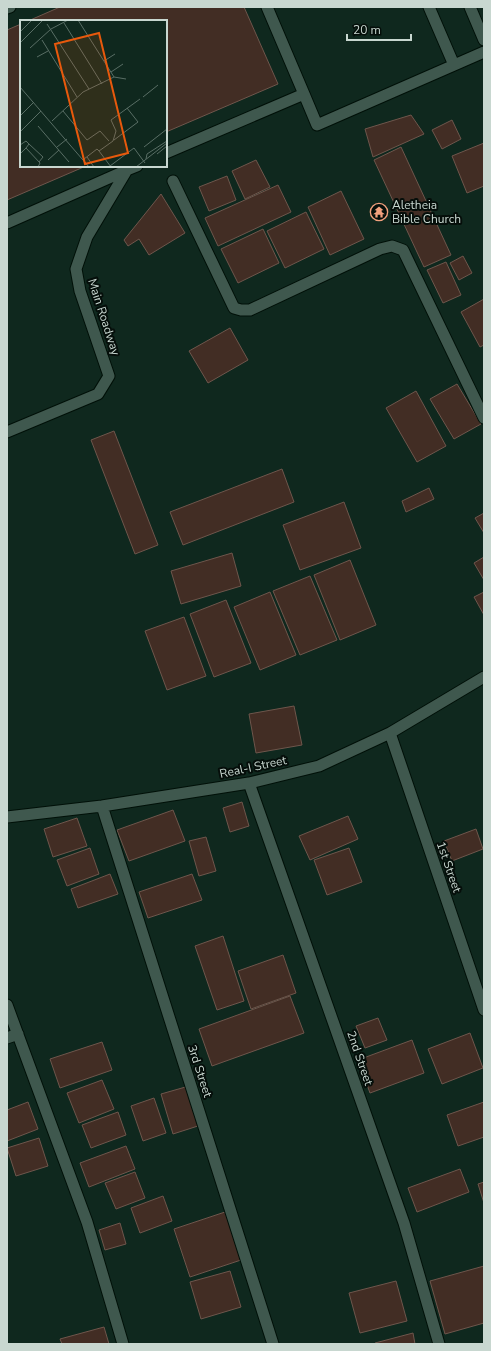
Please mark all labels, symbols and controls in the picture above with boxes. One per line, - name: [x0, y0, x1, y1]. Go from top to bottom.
- scale bar: [347, 16, 411, 42]
- inset map: [20, 20, 167, 167]
- text: 20 m: [353, 22, 381, 38]
- place label: Aletheia Bible Church: [392, 197, 461, 227]
- temple icon: Aletheia Bible Church: [369, 202, 389, 222]
- street label: Main Roadway: [84, 277, 124, 358]
- street label: Real-I Street: [218, 752, 289, 782]
- street label: 1st Street: [433, 839, 465, 895]
- street label: 2nd Street: [343, 1029, 377, 1088]
- street label: 3rd Street: [184, 1043, 216, 1100]

